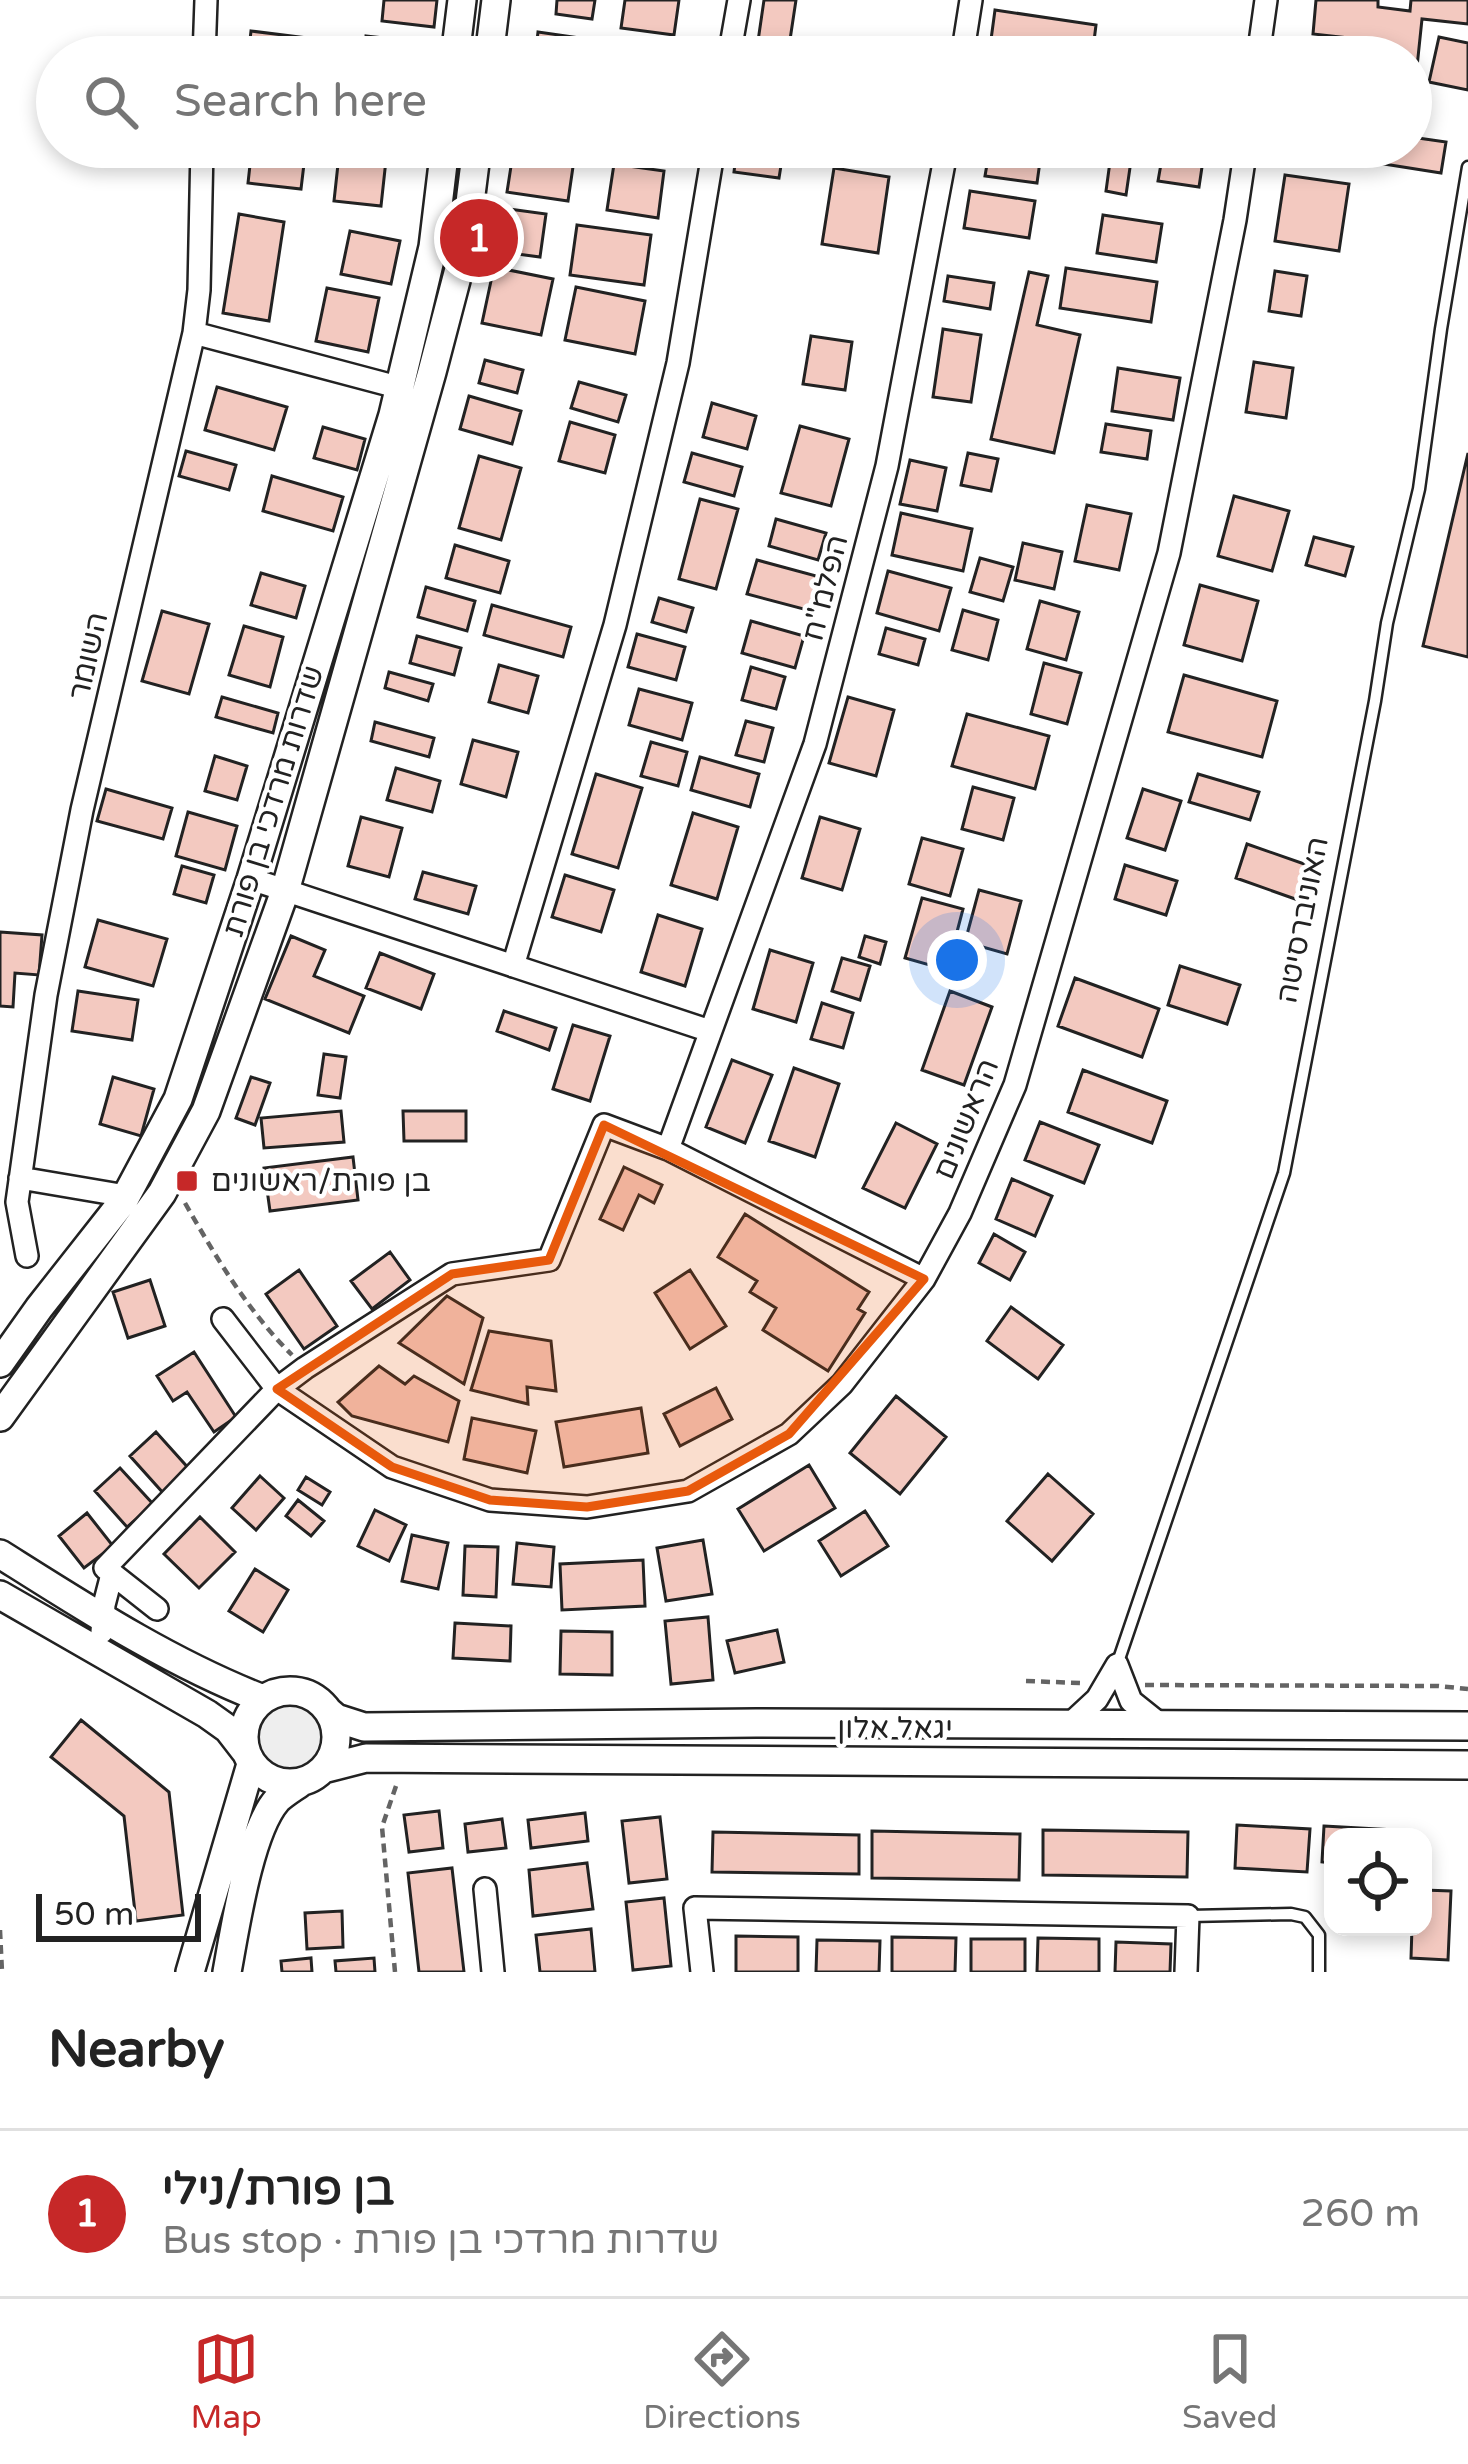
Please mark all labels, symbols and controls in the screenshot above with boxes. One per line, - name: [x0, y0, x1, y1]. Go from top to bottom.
- search box: [36, 36, 1432, 168]
- icon: search: [78, 69, 144, 135]
- text: Search here: [174, 75, 427, 129]
- pin: 1: [440, 193, 518, 283]
- street label: הפלמ"ח: [794, 531, 857, 645]
- street label: השומר: [60, 609, 117, 704]
- street label: שדרות מרדכי בן פורת: [215, 661, 332, 941]
- street label: האוניברסיטה: [1268, 834, 1337, 1007]
- your location: [927, 930, 987, 990]
- street label: הראשונים: [926, 1053, 1007, 1185]
- place label: בן פורת/ראשונים: [211, 1163, 431, 1200]
- marker: בן פורת/ראשונים: [174, 1168, 200, 1194]
- street label: יגאל אלון: [837, 1710, 953, 1747]
- map controls: [1324, 1828, 1432, 1936]
- button: locate: [1324, 1828, 1432, 1936]
- scale bar: [36, 1888, 201, 1941]
- text: 50 m: [54, 1895, 134, 1934]
- text: Nearby: [48, 2019, 225, 2081]
- text: בן פורת/נילי: [162, 2163, 394, 2217]
- text: 1: [75, 2190, 99, 2237]
- text: 260 m: [1301, 2190, 1420, 2237]
- text: Bus stop · שדרות מרדכי בן פורת: [162, 2217, 719, 2264]
- tab: Map: [191, 2326, 262, 2437]
- tab: Directions: [643, 2326, 801, 2437]
- tab: Saved: [1182, 2326, 1277, 2437]

